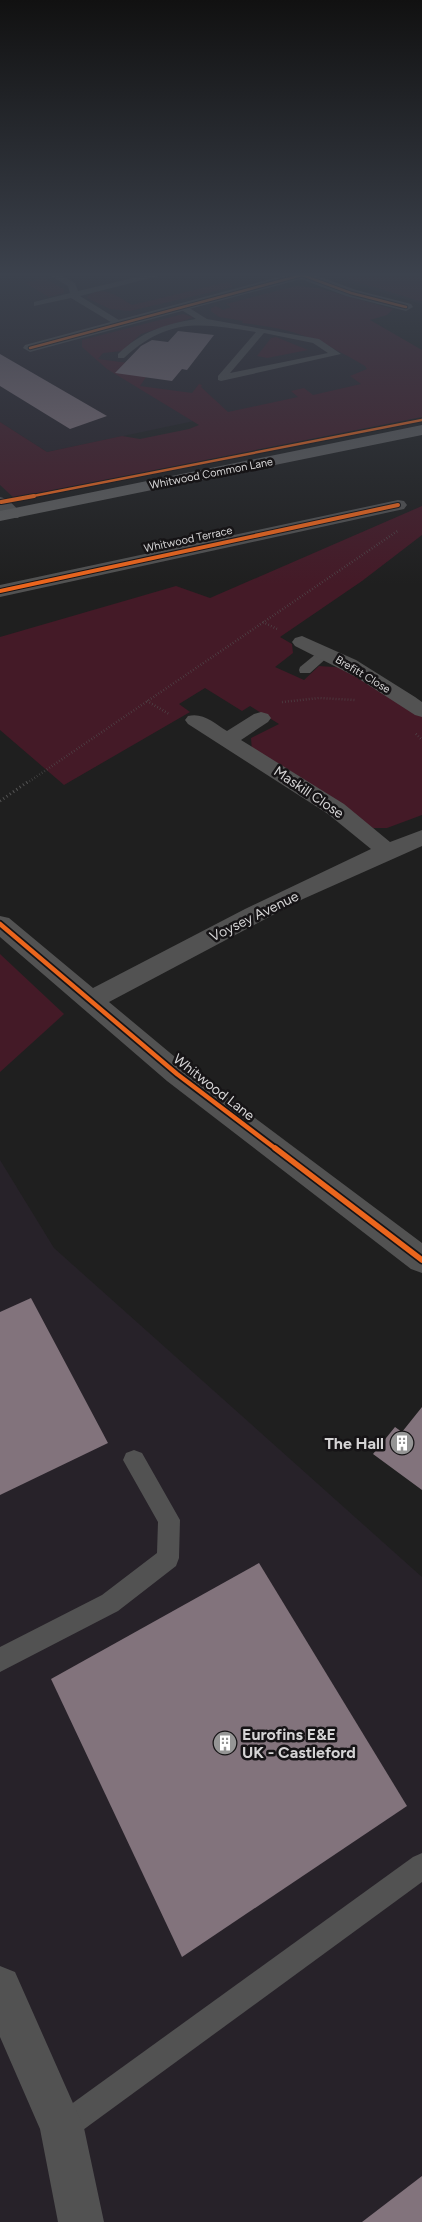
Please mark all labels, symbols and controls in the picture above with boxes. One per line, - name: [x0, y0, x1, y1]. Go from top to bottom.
- street label: Whitwood Common Lane: [148, 455, 274, 492]
- street label: Whitwood Terrace: [143, 524, 234, 555]
- street label: Brefitt Close: [333, 653, 393, 696]
- street label: Maskill Close: [271, 763, 347, 822]
- street label: Voysey Avenue: [207, 887, 302, 945]
- street label: Whitwood Lane: [170, 1050, 258, 1125]
- building icon: The Hall: [389, 1430, 415, 1456]
- place label: The Hall: [324, 1434, 384, 1453]
- place label: Eurofins E&E UK - Castleford: [242, 1725, 356, 1762]
- building icon: Eurofins E&E UK - Castleford: [212, 1730, 238, 1756]

